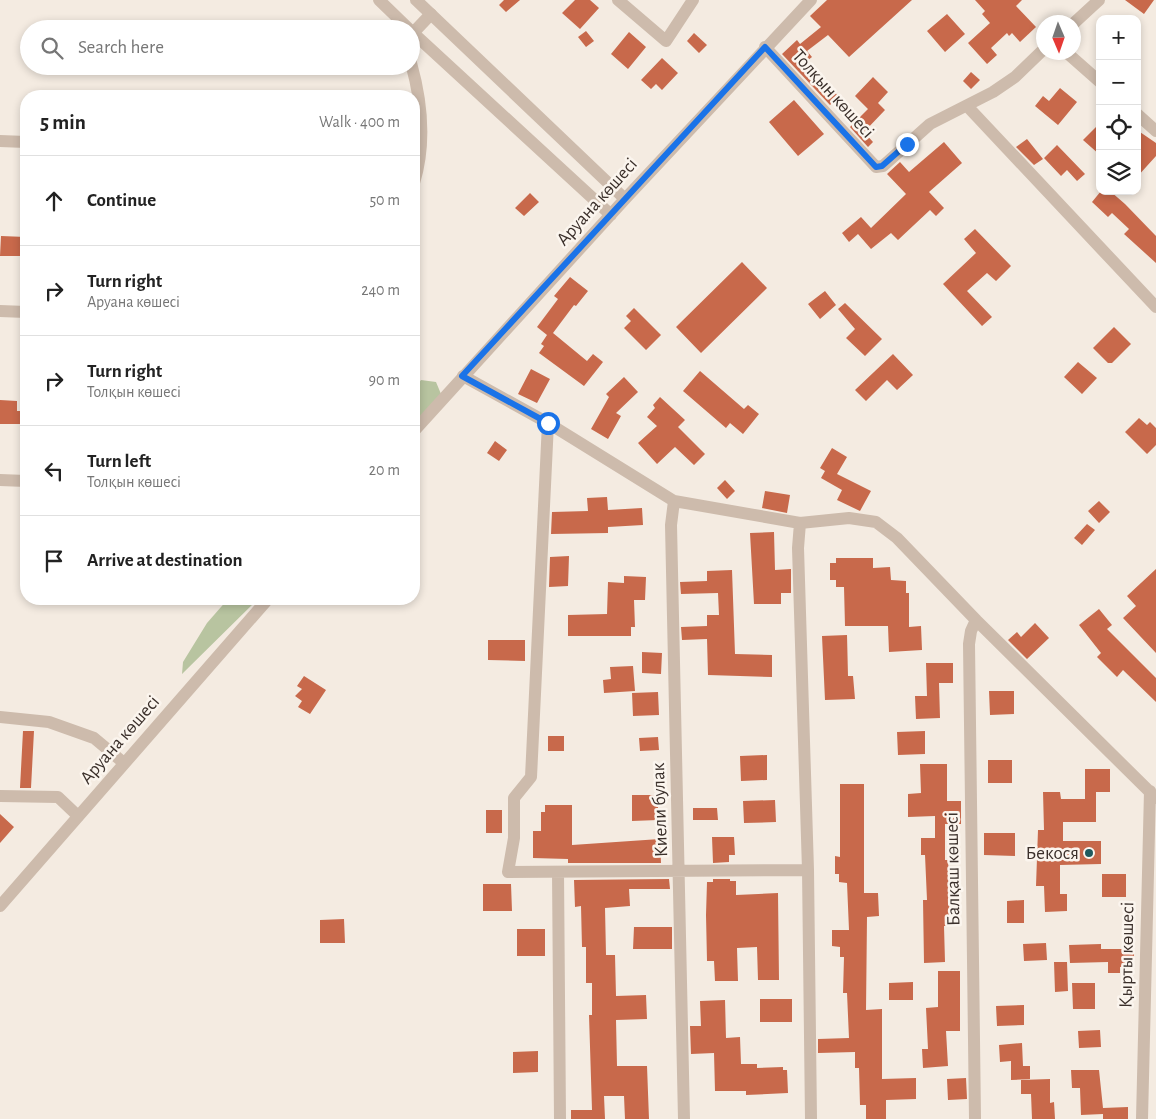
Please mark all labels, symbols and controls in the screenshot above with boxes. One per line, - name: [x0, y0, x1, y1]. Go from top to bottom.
- north arrow: [1036, 15, 1081, 60]
- map controls: [1096, 15, 1141, 195]
- button: +: [1096, 15, 1141, 60]
- search box: [20, 20, 420, 75]
- icon: search: [38, 34, 66, 62]
- text: Search here: [78, 38, 164, 57]
- street label: Толқын көшесі: [789, 46, 877, 142]
- button: −: [1096, 60, 1141, 105]
- button: locate: [1096, 105, 1141, 150]
- text: 5 min: [40, 112, 86, 133]
- text: Walk · 400 m: [319, 114, 400, 130]
- route end: [896, 133, 919, 156]
- button: layers: [1096, 150, 1141, 195]
- street label: Аруана көшесі: [553, 155, 641, 249]
- icon: ahead: [40, 187, 68, 215]
- text: Continue: [87, 191, 156, 210]
- text: 50 m: [369, 192, 400, 208]
- text: Turn right: [87, 272, 162, 291]
- icon: right: [40, 277, 68, 305]
- text: 240 m: [361, 282, 400, 298]
- text: Аруана көшесі: [87, 294, 180, 310]
- text: Turn right: [87, 362, 162, 381]
- icon: right: [40, 367, 68, 395]
- text: 90 m: [369, 372, 400, 388]
- text: Толқын көшесі: [87, 384, 181, 400]
- route start: [537, 412, 560, 435]
- text: Turn left: [87, 452, 151, 471]
- icon: left: [40, 457, 68, 485]
- text: 20 m: [369, 462, 400, 478]
- text: Толқын көшесі: [87, 474, 181, 490]
- icon: arrive: [40, 547, 68, 575]
- text: Arrive at destination: [87, 551, 243, 570]
- street label: Аруана көшесі: [77, 692, 163, 788]
- street label: Киели булак: [649, 762, 671, 858]
- street label: Балқаш көшесі: [943, 812, 963, 926]
- place label: Бекося: [1025, 844, 1079, 863]
- marker: Бекося: [1083, 847, 1095, 859]
- street label: Қырты көшесі: [1117, 902, 1137, 1008]

